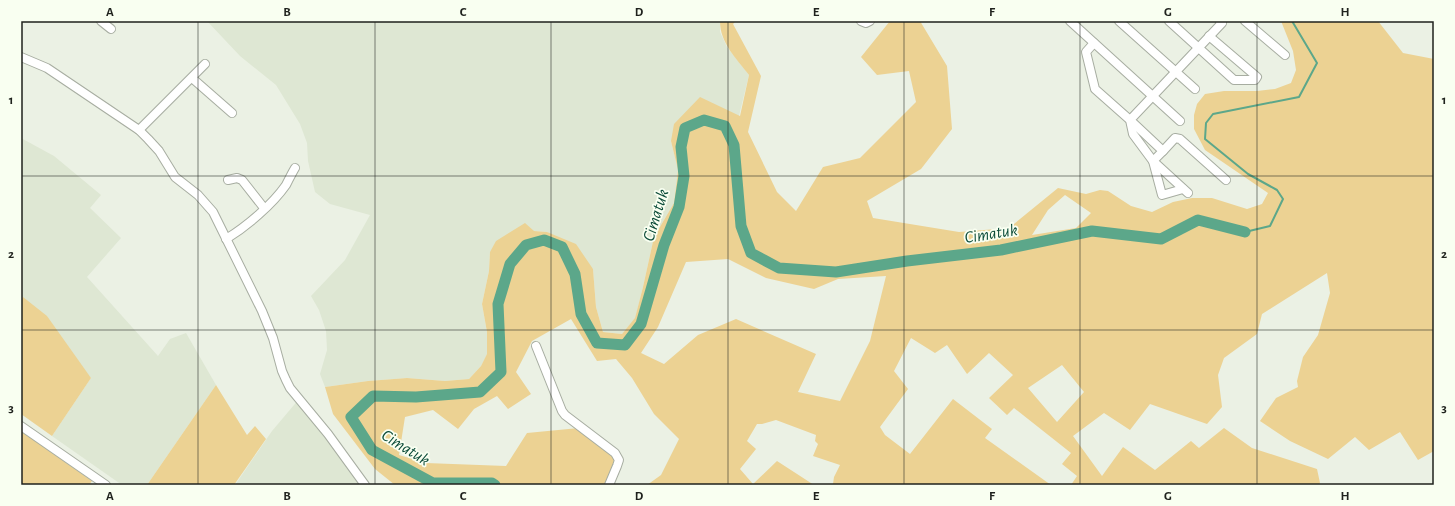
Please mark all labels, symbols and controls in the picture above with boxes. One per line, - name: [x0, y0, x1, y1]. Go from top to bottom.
- text: A: [106, 6, 114, 19]
- text: B: [283, 6, 291, 19]
- text: C: [460, 6, 467, 19]
- text: D: [635, 6, 644, 19]
- text: E: [813, 6, 820, 19]
- text: F: [989, 6, 996, 19]
- text: G: [1164, 6, 1172, 19]
- text: H: [1340, 6, 1350, 19]
- text: 1: [9, 94, 13, 107]
- text: 1: [1442, 94, 1446, 107]
- water label: Cimatuk: [640, 187, 671, 243]
- water label: Cimatuk: [963, 221, 1019, 246]
- text: 2: [8, 248, 14, 261]
- text: 2: [1441, 248, 1447, 261]
- text: 3: [8, 402, 14, 415]
- text: 3: [1441, 402, 1447, 415]
- water label: Cimatuk: [379, 426, 433, 469]
- text: A: [106, 490, 114, 503]
- text: B: [283, 490, 291, 503]
- text: C: [460, 490, 467, 503]
- text: D: [635, 490, 644, 503]
- text: E: [813, 490, 820, 503]
- text: F: [989, 490, 996, 503]
- text: G: [1164, 490, 1172, 503]
- text: H: [1340, 490, 1350, 503]

